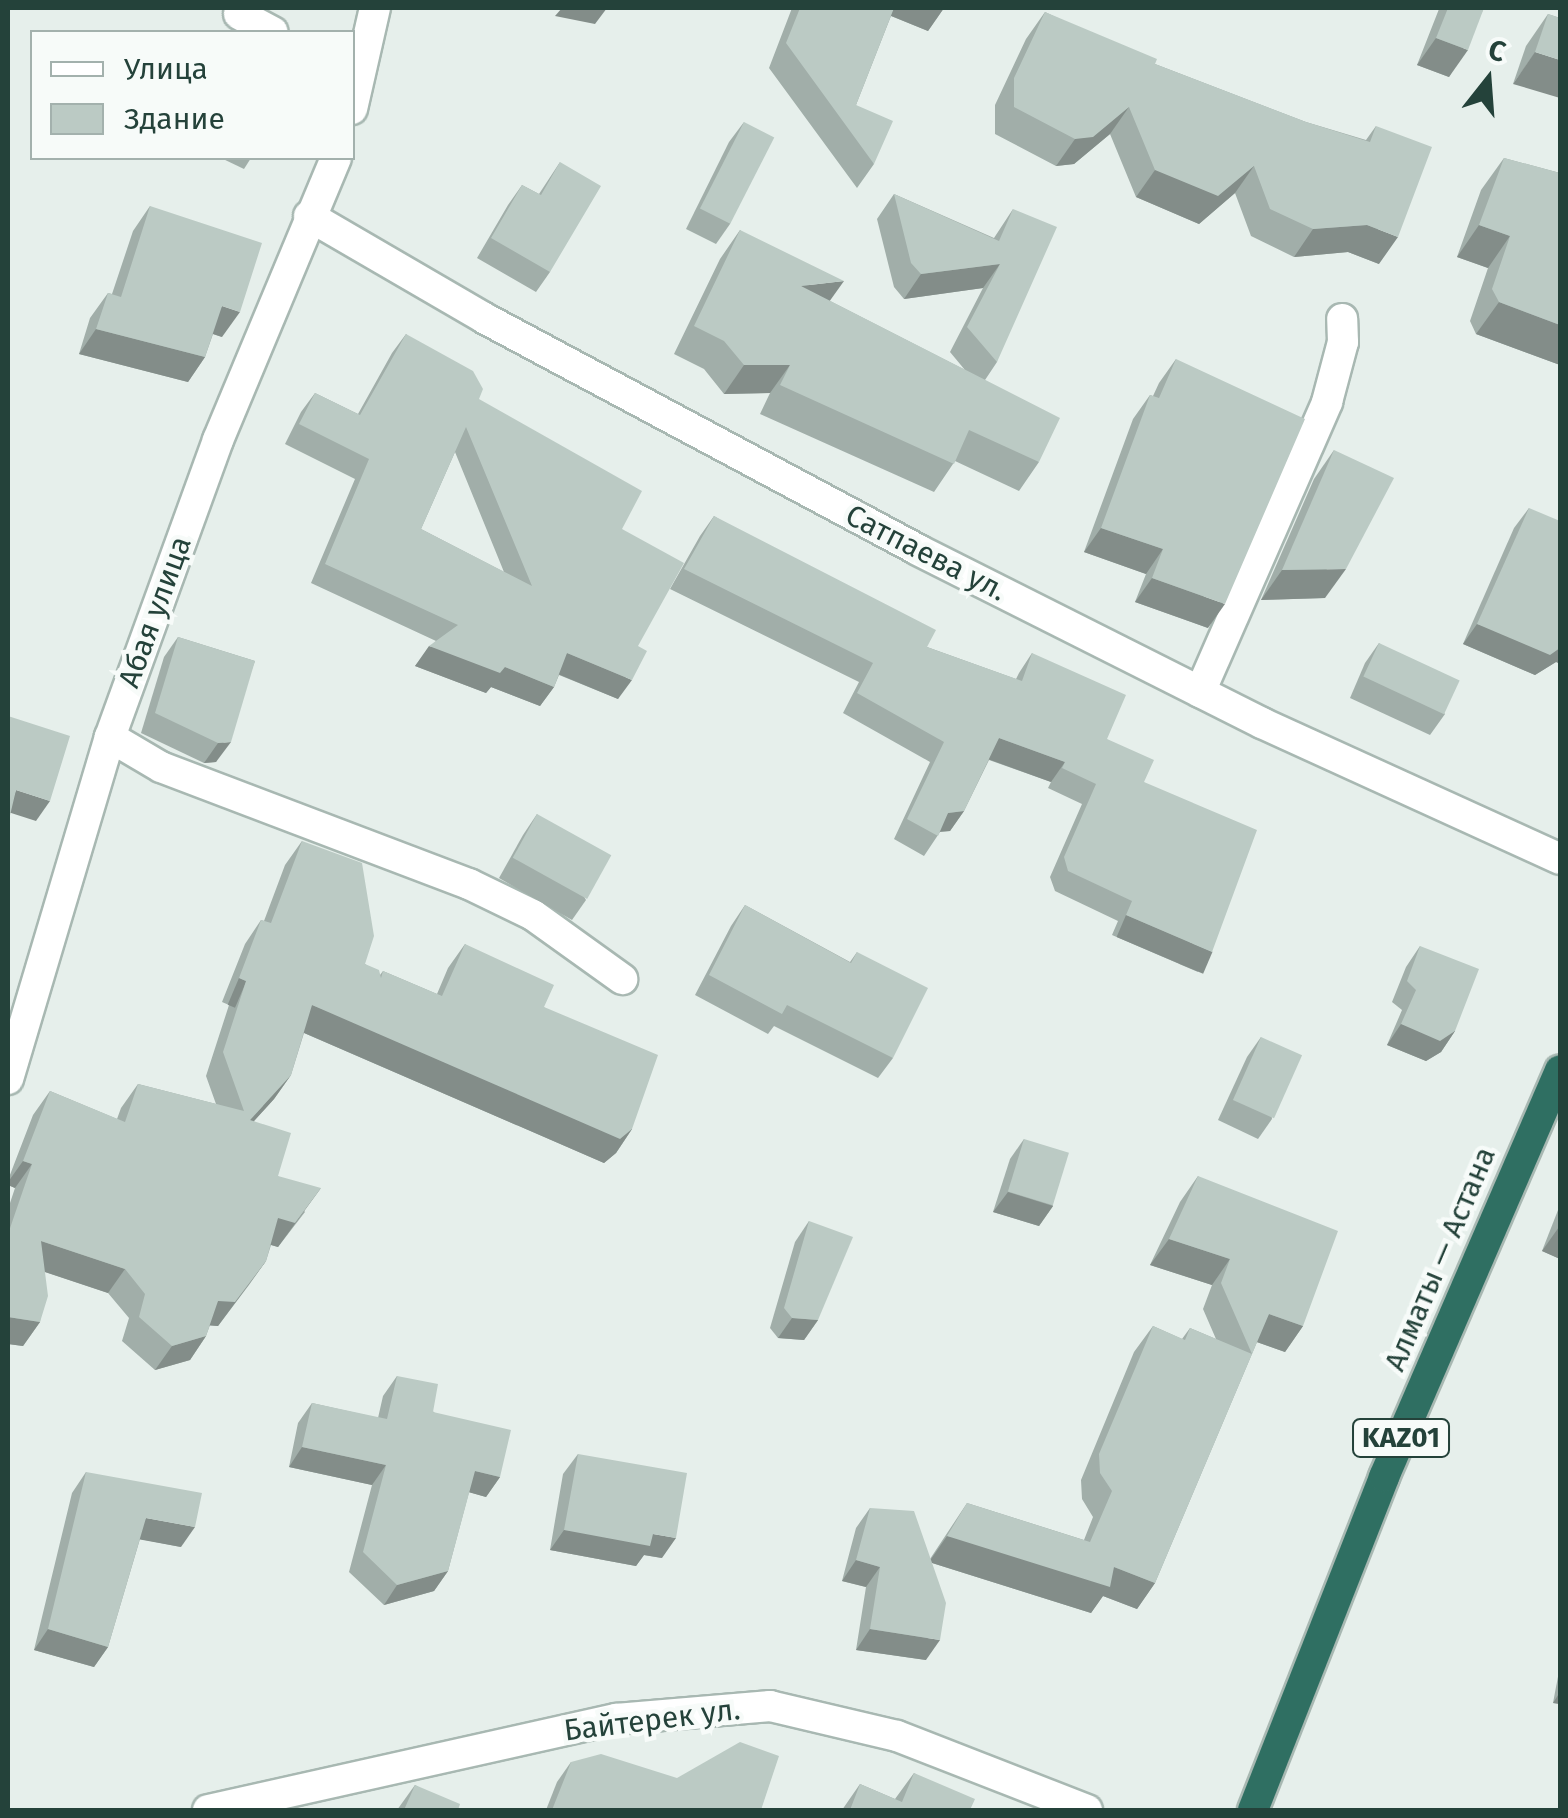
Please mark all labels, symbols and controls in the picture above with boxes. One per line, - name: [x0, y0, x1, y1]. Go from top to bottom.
- legend: [30, 30, 355, 160]
- north arrow: [1438, 30, 1538, 130]
- text: С: [1484, 33, 1509, 69]
- text: Улица: [124, 51, 208, 87]
- text: Здание: [124, 101, 225, 137]
- street label: Сатпаева ул.: [839, 497, 1013, 609]
- street label: Абая улица: [111, 531, 199, 693]
- street label: Алматы — Астана: [1377, 1142, 1503, 1376]
- road number: KАZ01: [1351, 1415, 1451, 1461]
- street label: Байтерек ул.: [562, 1691, 742, 1749]

